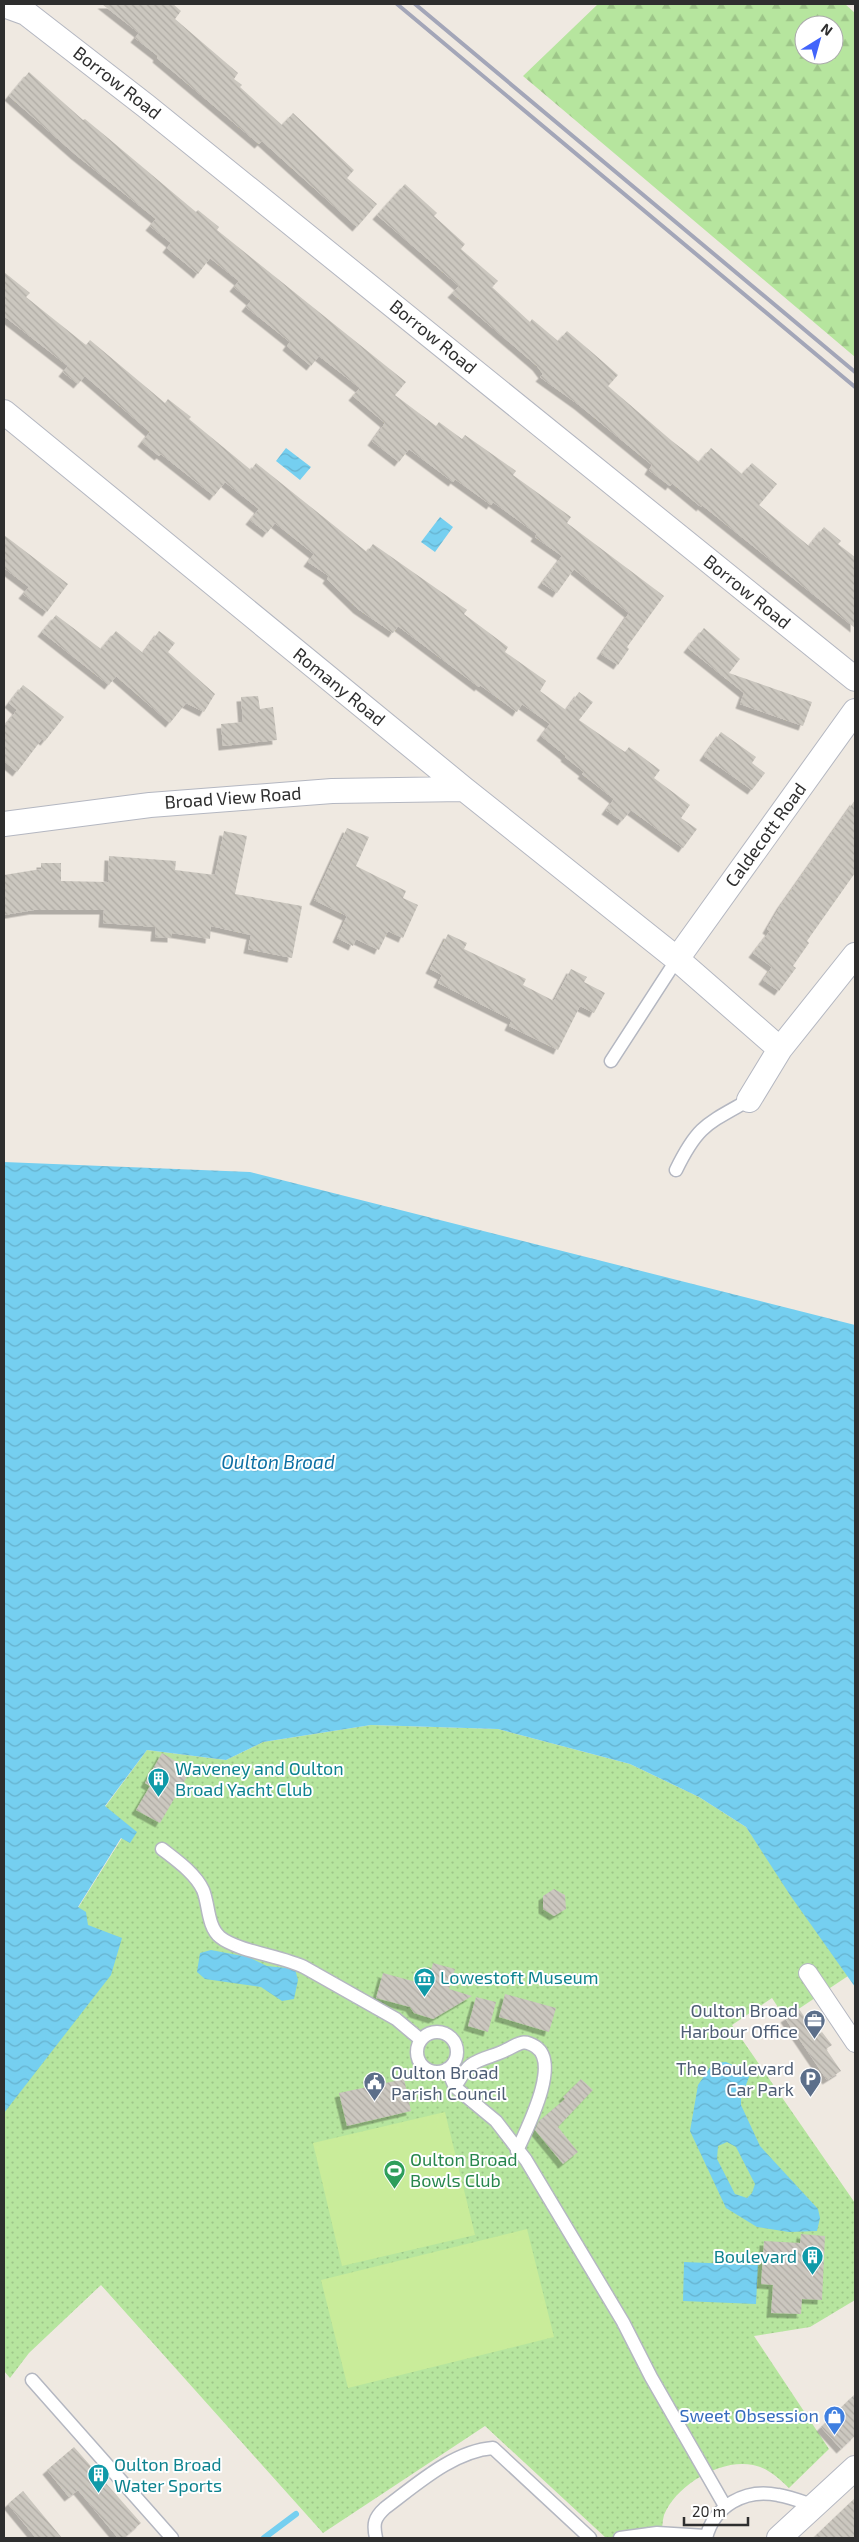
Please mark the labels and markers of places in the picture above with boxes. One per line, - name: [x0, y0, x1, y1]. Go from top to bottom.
- place label: Waveney and Oulton Broad Yacht Club: [175, 1757, 344, 1800]
- building icon: Waveney and Oulton Broad Yacht Club: [147, 1767, 171, 1798]
- museum icon: Lowestoft Museum: [412, 1966, 436, 1997]
- place label: Lowestoft Museum: [440, 1966, 599, 1988]
- place label: Oulton Broad Harbour Office: [680, 1999, 798, 2042]
- office icon: Oulton Broad Harbour Office: [802, 2009, 826, 2040]
- place label: The Boulevard Car Park: [676, 2057, 794, 2100]
- place label: Oulton Broad Parish Council: [391, 2061, 507, 2104]
- parking icon: The Boulevard Car Park: [798, 2067, 822, 2098]
- public building icon: Oulton Broad Parish Council: [363, 2071, 387, 2102]
- place label: Oulton Broad Bowls Club: [410, 2148, 518, 2191]
- sports icon: Oulton Broad Bowls Club: [382, 2158, 406, 2189]
- place label: Boulevard: [714, 2245, 797, 2267]
- building icon: Boulevard: [801, 2245, 825, 2276]
- place label: Sweet Obsession: [679, 2404, 819, 2426]
- shop icon: Sweet Obsession: [823, 2404, 847, 2435]
- place label: Oulton Broad Water Sports: [114, 2453, 222, 2496]
- building icon: Oulton Broad Water Sports: [86, 2463, 110, 2494]

